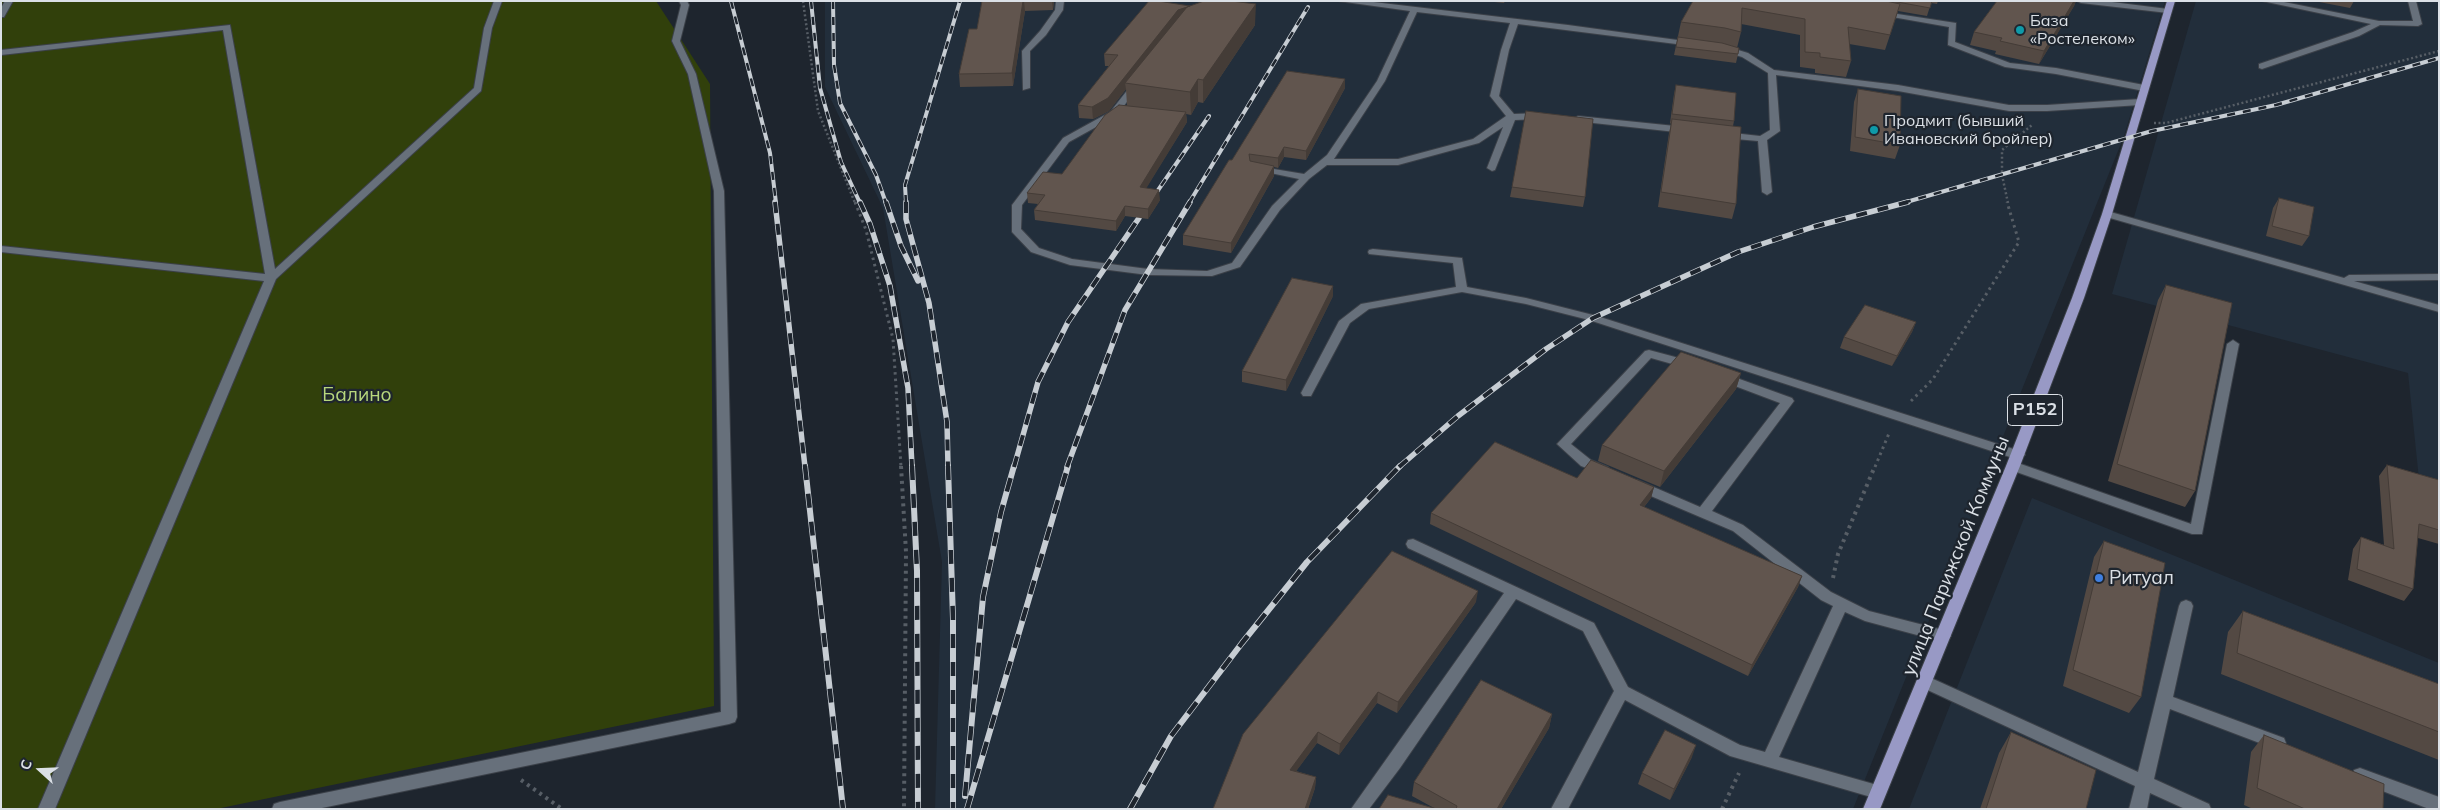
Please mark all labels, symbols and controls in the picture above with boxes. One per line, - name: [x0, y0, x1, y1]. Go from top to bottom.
- place label: База «Ростелеком»: [2030, 11, 2135, 49]
- marker: База «Ростелеком»: [2014, 24, 2026, 36]
- place label: Продмит (бывший Ивановский бройлер): [1884, 111, 2053, 149]
- marker: Продмит (бывший Ивановский бройлер): [1868, 124, 1880, 136]
- park label: Балино: [322, 384, 392, 406]
- road number: Р152: [2008, 394, 2062, 426]
- street label: улица Парижской Коммуны: [1897, 433, 2015, 679]
- place label: Ритуал: [2109, 567, 2174, 589]
- marker: Ритуал: [2093, 572, 2105, 584]
- north arrow: [15, 745, 65, 795]
- text: С: [16, 757, 36, 772]

